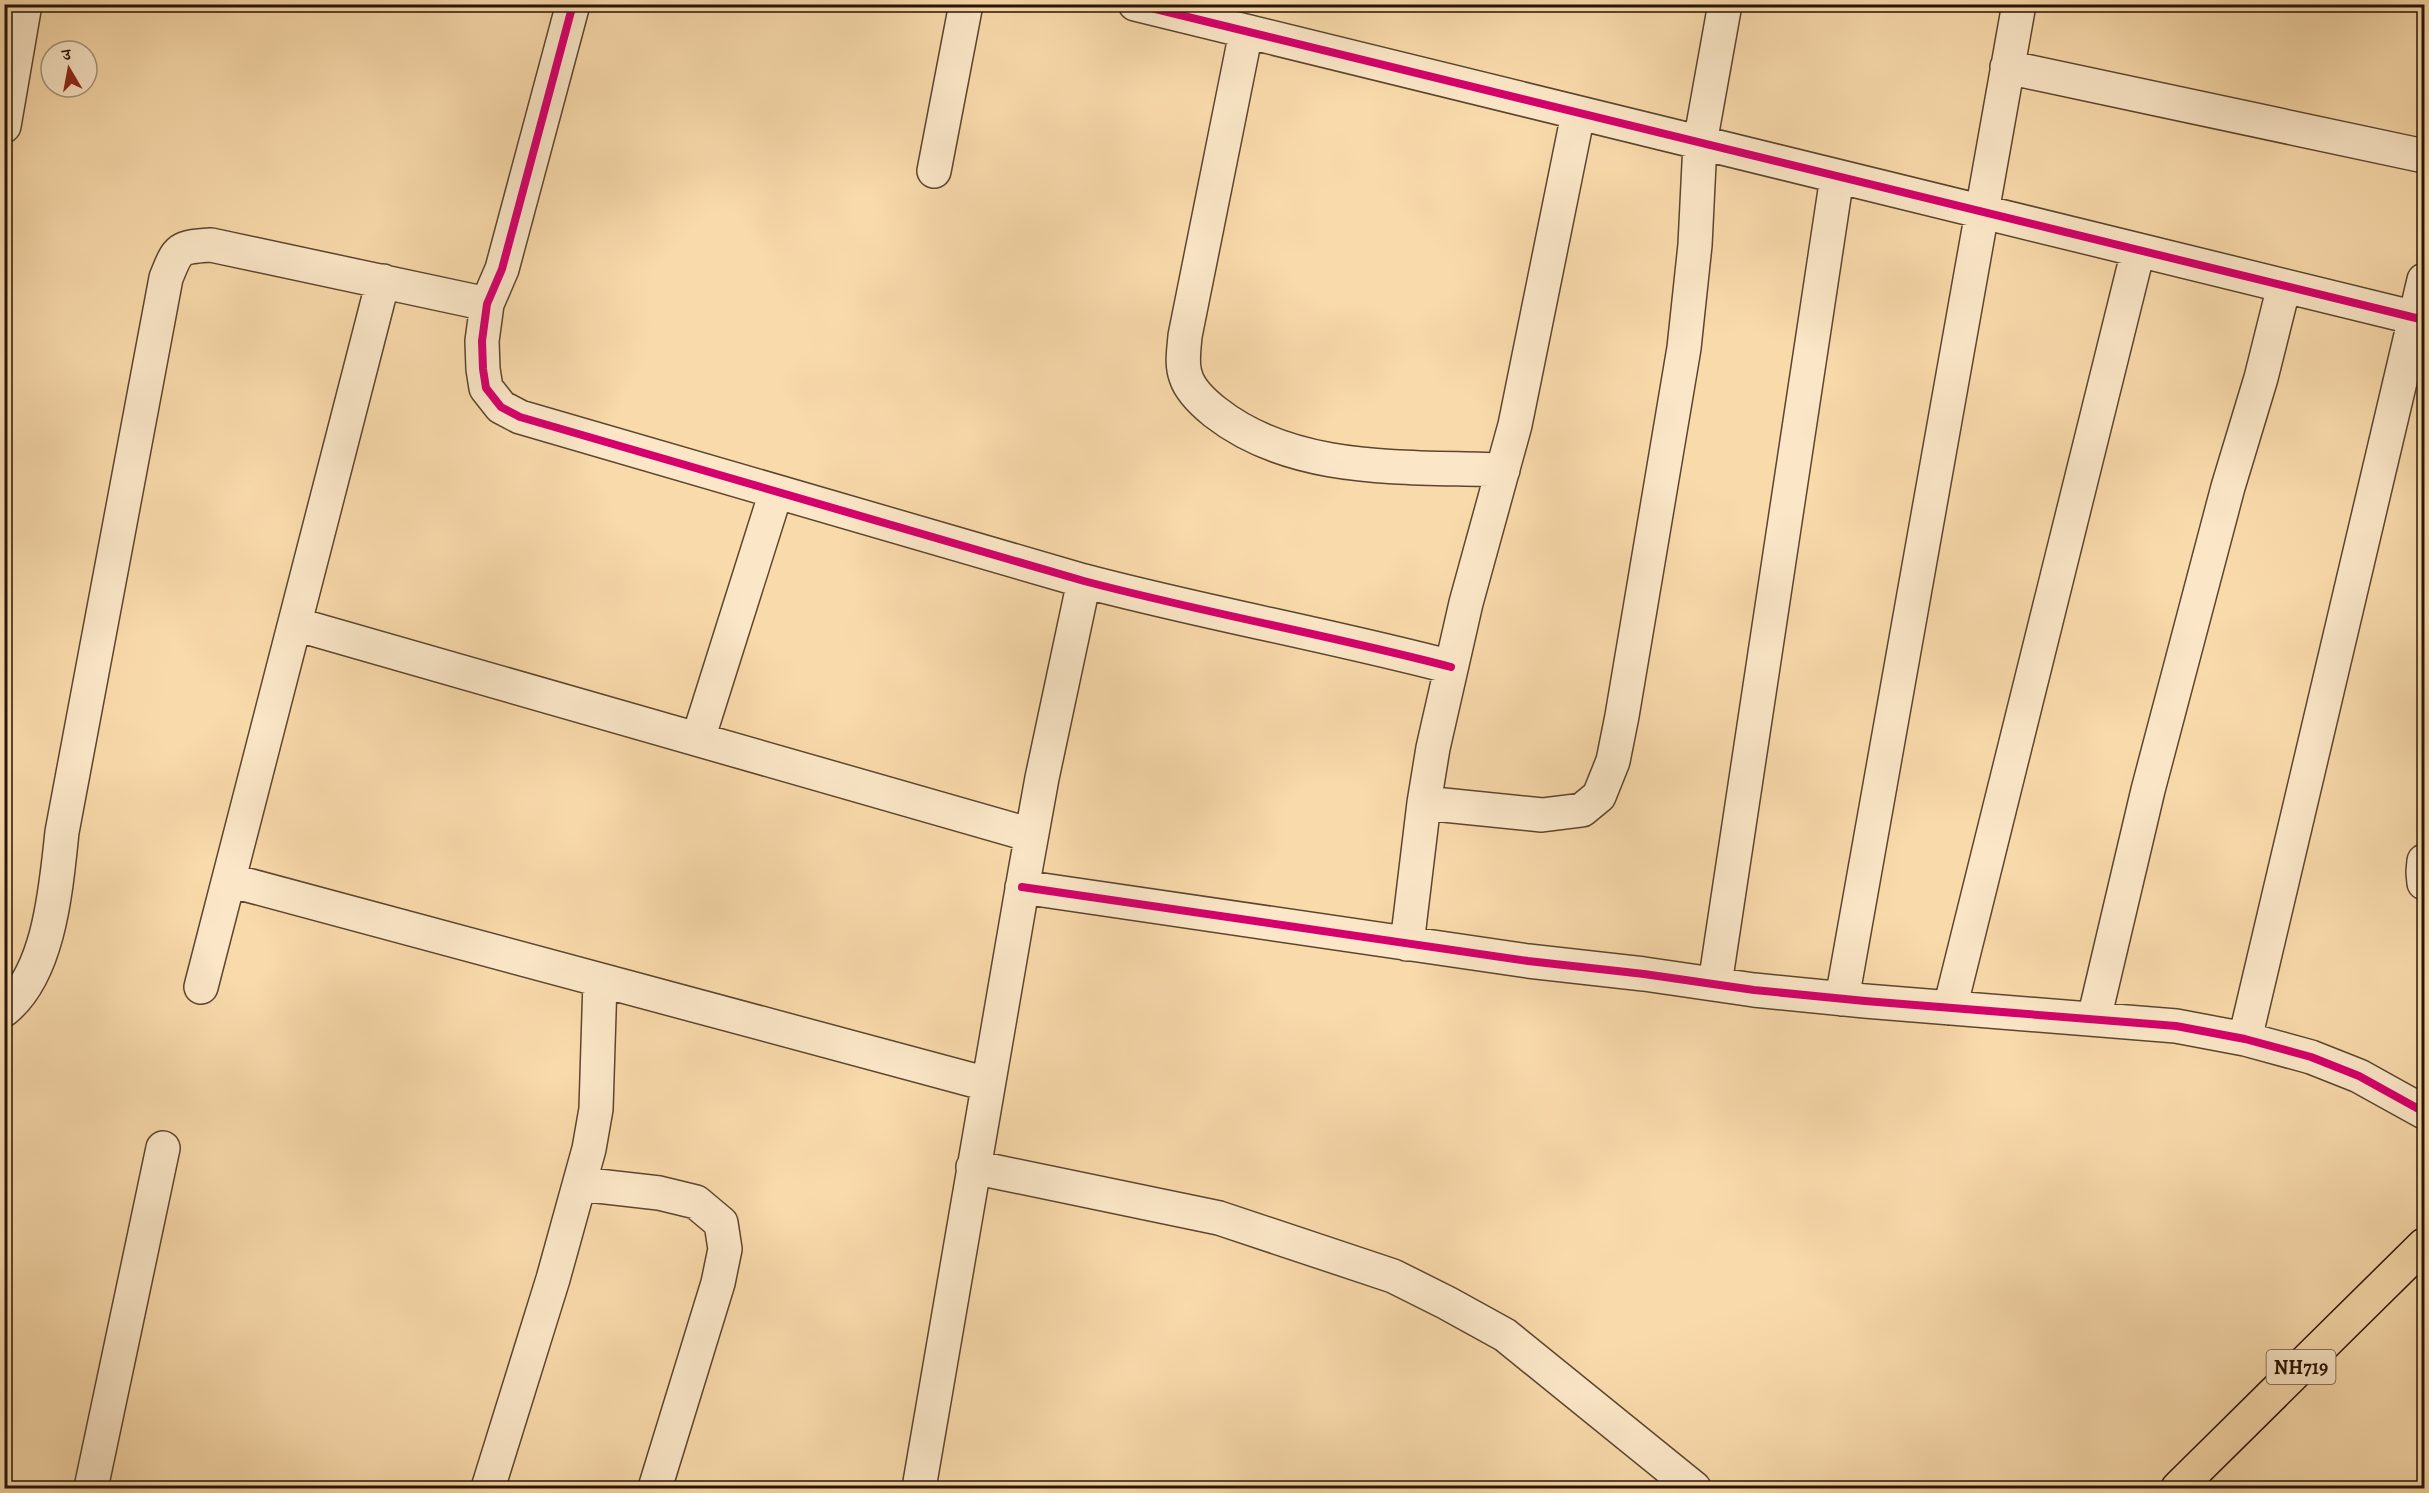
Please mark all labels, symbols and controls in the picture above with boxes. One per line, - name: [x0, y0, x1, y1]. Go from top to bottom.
- north arrow: [39, 39, 99, 99]
- text: उ: [60, 43, 74, 67]
- road number: NH719: [2266, 1350, 2336, 1384]

